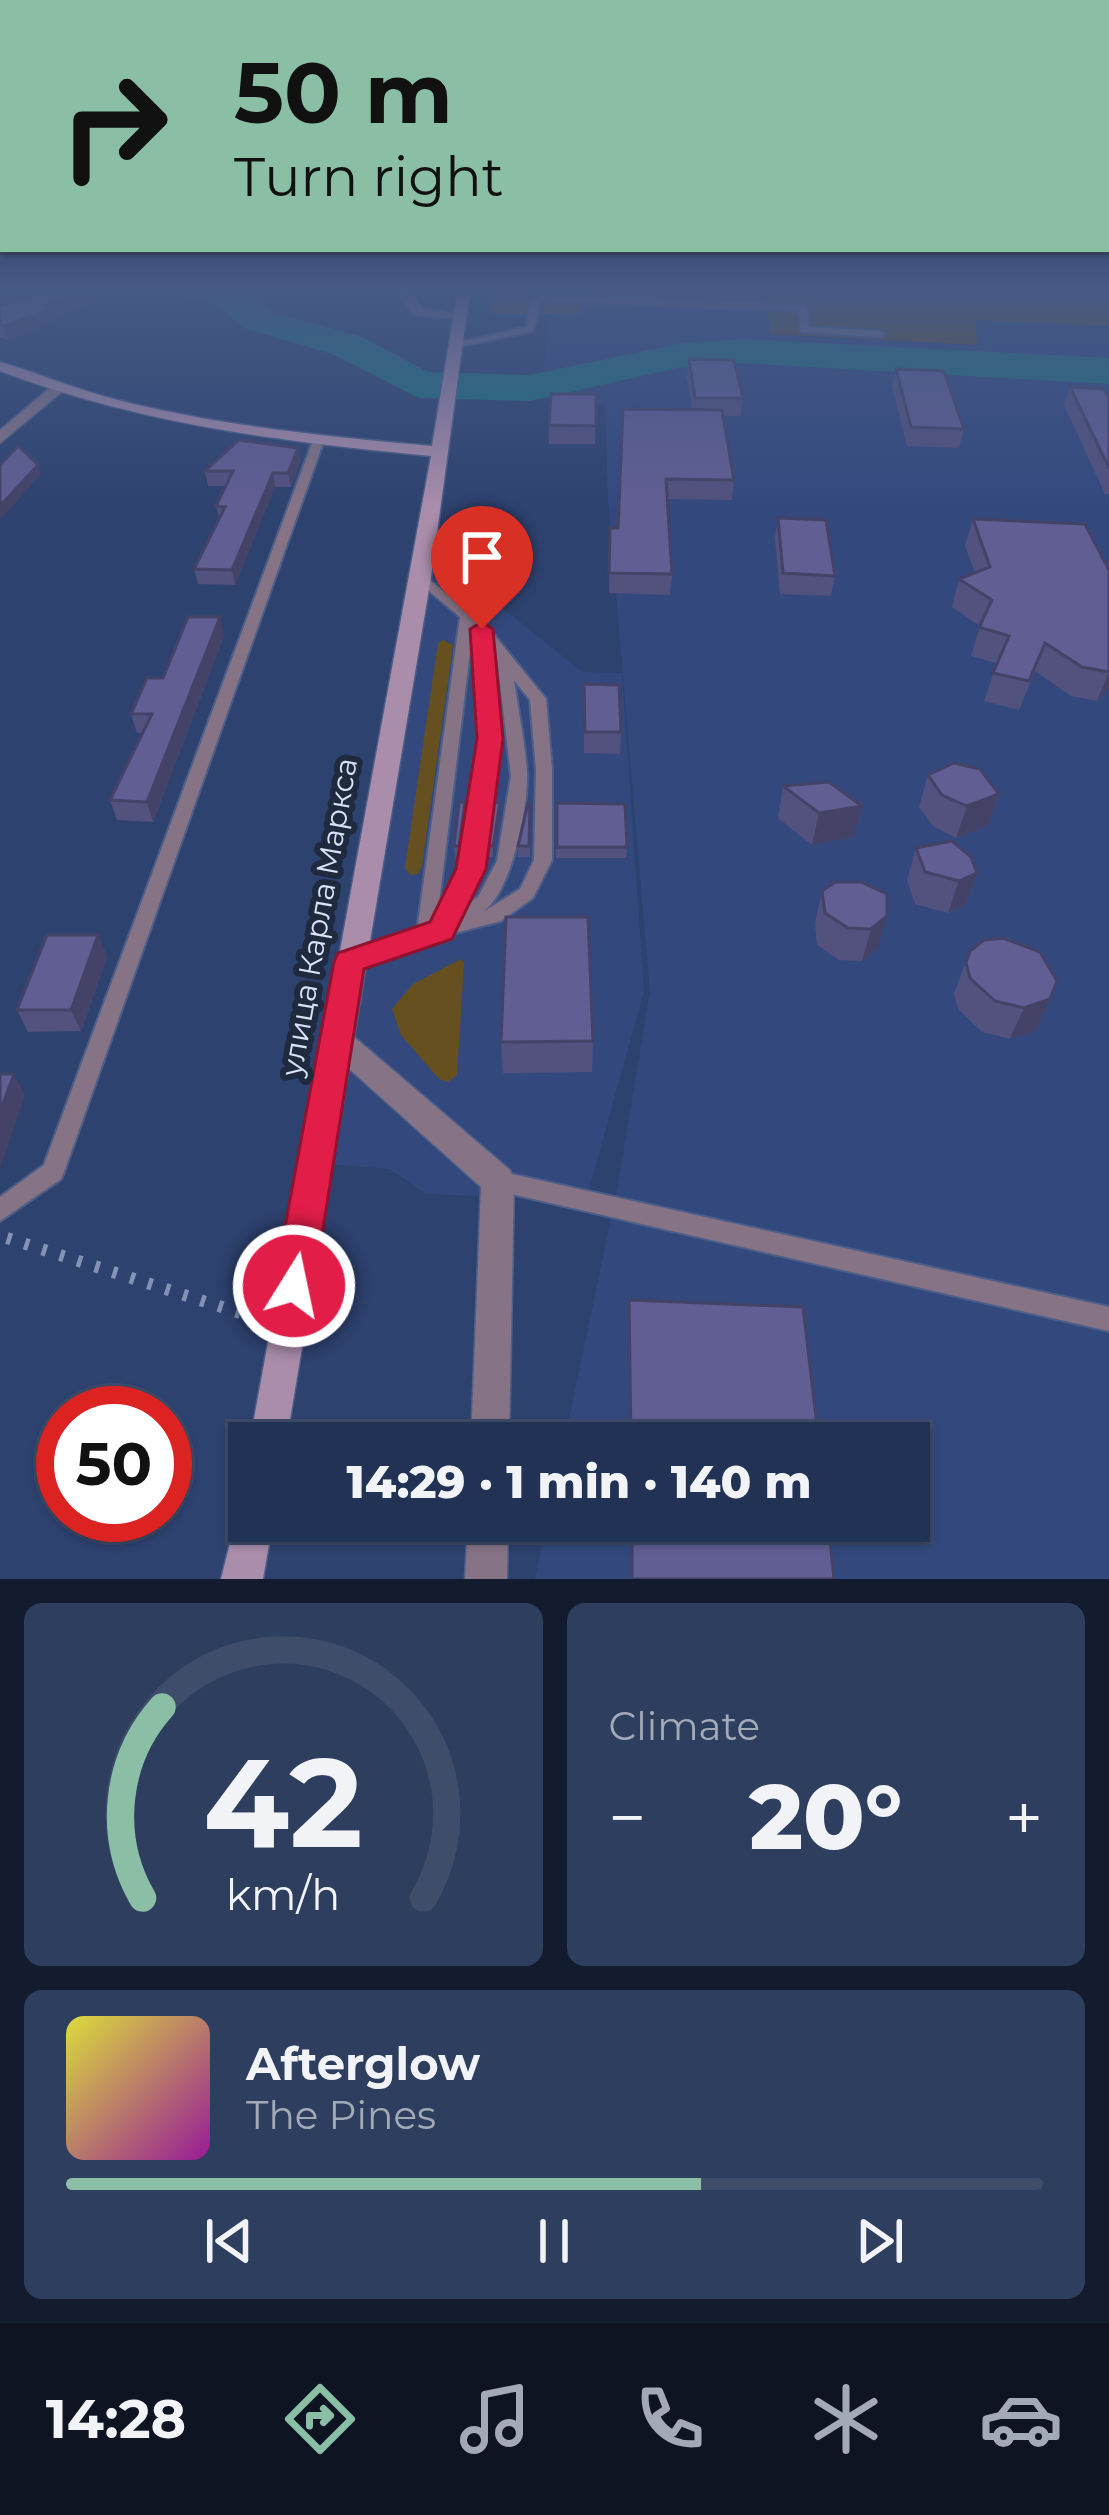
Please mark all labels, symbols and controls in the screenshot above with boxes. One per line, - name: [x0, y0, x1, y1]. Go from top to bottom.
- text: 50 m: [234, 42, 453, 144]
- icon: right: [36, 48, 192, 204]
- text: Turn right: [234, 144, 504, 210]
- pin: [431, 506, 533, 629]
- icon: arrive: [449, 524, 515, 590]
- street label: улица Карла Маркса: [273, 755, 365, 1080]
- position arrow: [231, 1223, 357, 1349]
- speed limit sign: 50: [36, 1386, 192, 1542]
- text: 14:29 · 1 min · 140 m: [347, 1454, 811, 1509]
- text: Climate: [609, 1702, 760, 1750]
- text: 42: [203, 1726, 363, 1878]
- text: 20°: [749, 1762, 902, 1872]
- text: −: [609, 1777, 646, 1858]
- text: +: [1005, 1777, 1043, 1858]
- text: km/h: [226, 1867, 340, 1920]
- text: Afterglow: [246, 2036, 480, 2091]
- text: The Pines: [246, 2091, 436, 2139]
- icon: previous: [196, 2208, 262, 2274]
- icon: pause: [521, 2208, 587, 2274]
- icon: next: [847, 2208, 913, 2274]
- icon: directions: [278, 2377, 362, 2461]
- icon: music: [453, 2377, 537, 2461]
- icon: phone: [628, 2377, 712, 2461]
- icon: climate: [804, 2377, 888, 2461]
- icon: car: [979, 2377, 1063, 2461]
- text: 14:28: [46, 2386, 186, 2452]

